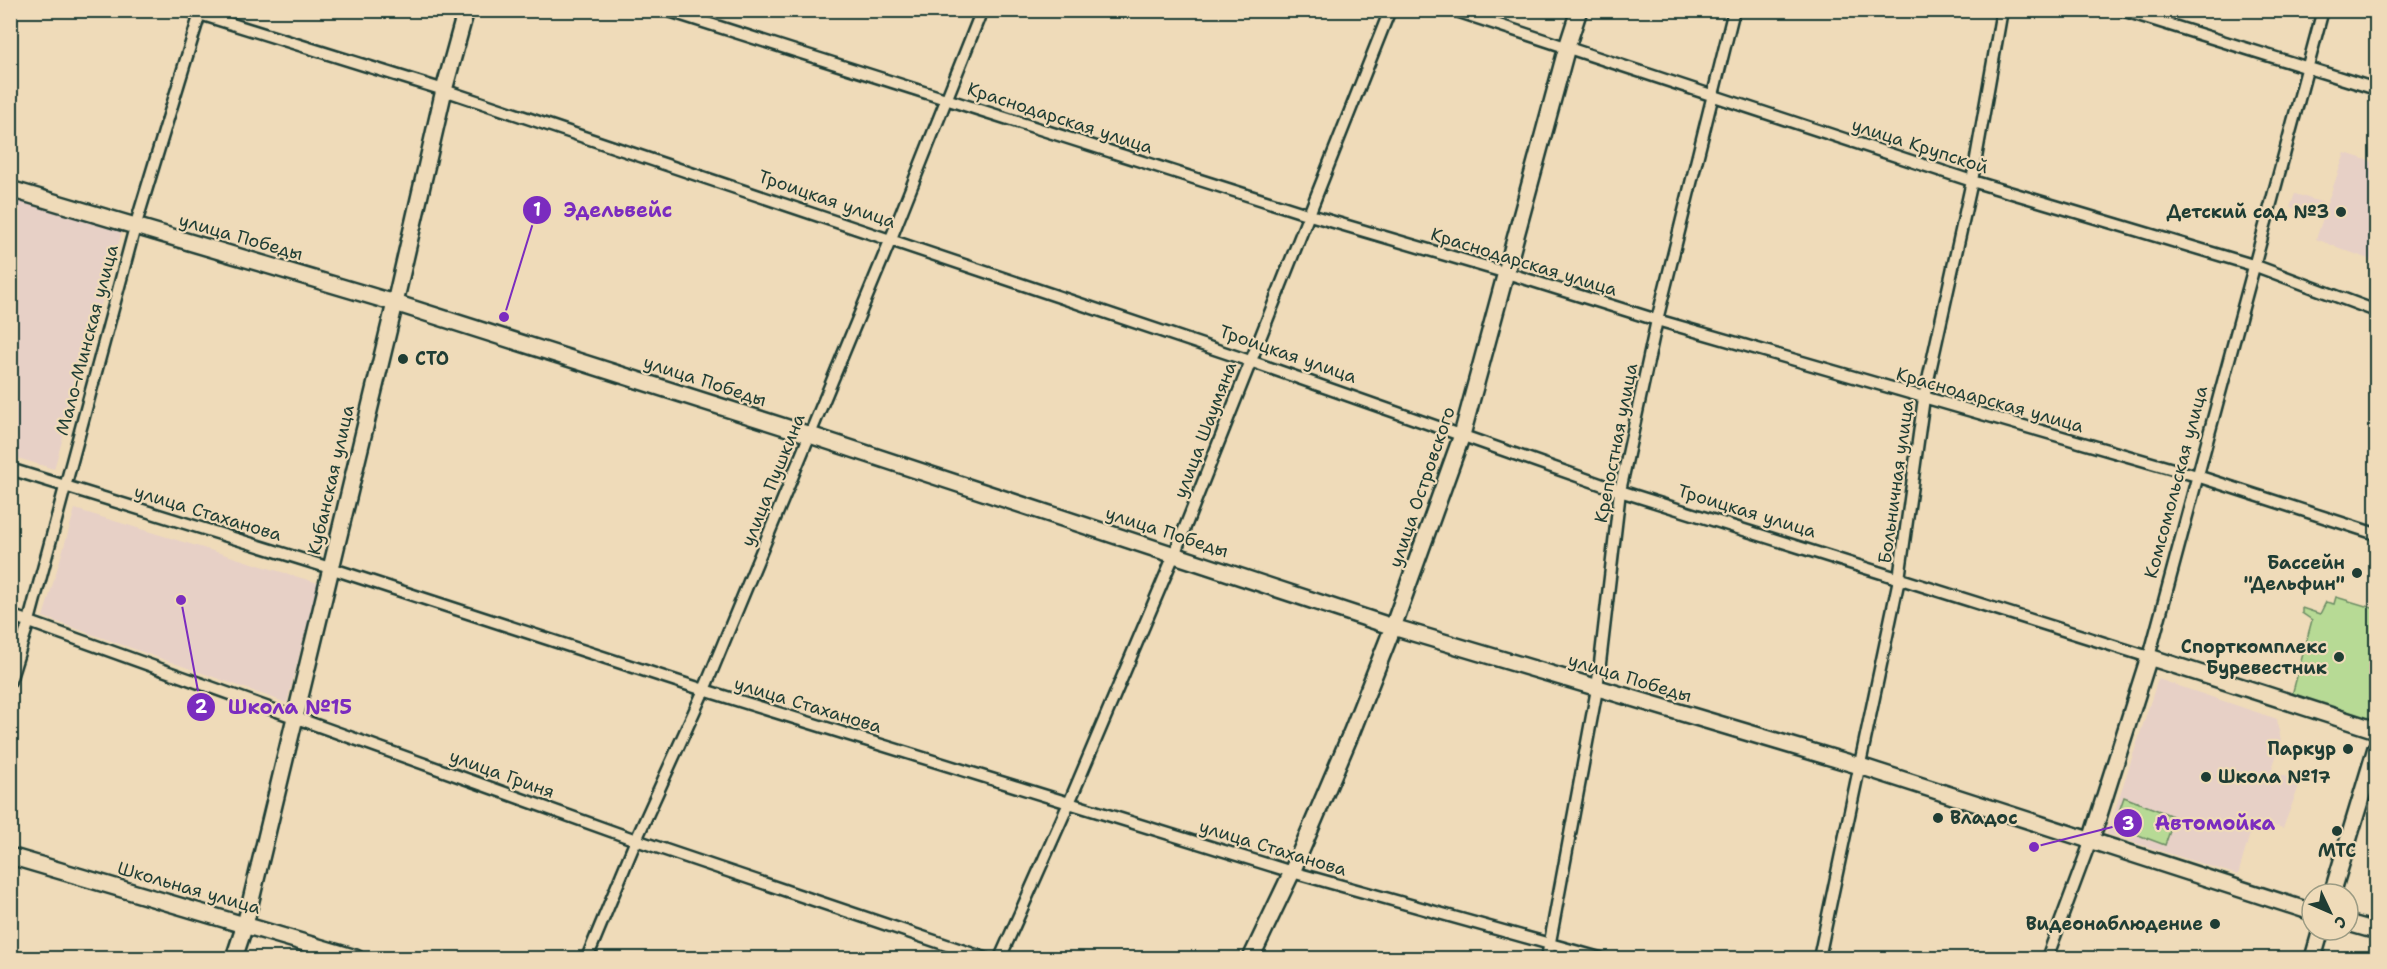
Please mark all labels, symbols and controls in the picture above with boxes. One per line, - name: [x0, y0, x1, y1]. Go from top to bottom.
- street label: Краснодарская улица: [964, 77, 1156, 159]
- street label: улица Крупской: [1849, 113, 1992, 179]
- street label: Троицкая улица: [755, 164, 899, 234]
- callout: Эдельвейс: [522, 191, 685, 229]
- text: Эдельвейс: [564, 197, 672, 223]
- text: 1: [533, 198, 541, 222]
- place label: Детский сад №3: [2167, 200, 2329, 224]
- marker: Детский сад №3: [2334, 205, 2348, 219]
- street label: улица Победы: [176, 208, 306, 266]
- street label: Краснодарская улица: [1428, 222, 1620, 302]
- street label: Мало-Минская улица: [50, 242, 124, 438]
- street label: Троицкая улица: [1216, 319, 1360, 389]
- place label: СТО: [415, 347, 449, 371]
- street label: улица Победы: [640, 350, 770, 412]
- marker: СТО: [396, 352, 410, 366]
- street label: улица Шаумяна: [1168, 358, 1242, 502]
- street label: Крепостная улица: [1589, 361, 1643, 525]
- street label: Краснодарская улица: [1893, 362, 2087, 438]
- street label: Комсомольская улица: [2139, 383, 2213, 581]
- street label: Больничная улица: [1873, 399, 1919, 565]
- street label: Кубанская улица: [302, 403, 360, 557]
- street label: улица Островского: [1383, 403, 1461, 571]
- street label: улица Пушкина: [735, 410, 811, 550]
- street label: Троицкая улица: [1675, 478, 1819, 544]
- street label: улица Стаханова: [131, 479, 285, 547]
- street label: улица Победы: [1102, 501, 1232, 563]
- place label: Бассейн "Дельфин": [2244, 551, 2345, 596]
- marker: Бассейн "Дельфин": [2350, 566, 2364, 580]
- place label: Cпорткомплекс Буревестник: [2181, 635, 2327, 680]
- street label: улица Победы: [1565, 648, 1695, 708]
- marker: Cпорткомплекс Буревестник: [2332, 650, 2346, 664]
- street label: улица Стаханова: [731, 671, 885, 739]
- callout: Школа №15: [186, 688, 364, 726]
- text: Школа №15: [228, 694, 352, 720]
- text: 2: [195, 695, 208, 719]
- place label: Паркур: [2267, 737, 2336, 761]
- marker: Паркур: [2341, 742, 2355, 756]
- street label: улица Гриня: [446, 744, 558, 804]
- place label: Школа №17: [2218, 765, 2331, 789]
- marker: Школа №17: [2199, 770, 2213, 784]
- callout: Автомойка: [2113, 804, 2287, 842]
- place label: Владос: [1950, 806, 2018, 830]
- text: Автомойка: [2155, 810, 2276, 836]
- marker: Владос: [1931, 811, 1945, 825]
- text: 3: [2122, 812, 2134, 836]
- street label: улица Стаханова: [1196, 814, 1350, 882]
- marker: МТС: [2330, 824, 2344, 838]
- place label: МТС: [2318, 839, 2356, 863]
- street label: Школьная улица: [114, 856, 264, 920]
- north arrow: [2300, 882, 2360, 942]
- text: С: [2329, 911, 2351, 933]
- place label: Видеонаблюдение: [2026, 912, 2203, 936]
- marker: Видеонаблюдение: [2208, 917, 2222, 931]

